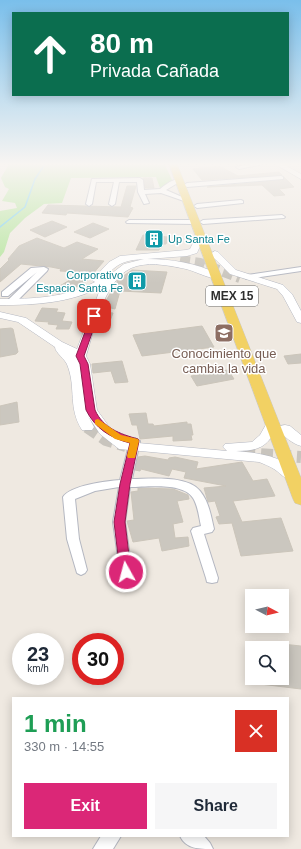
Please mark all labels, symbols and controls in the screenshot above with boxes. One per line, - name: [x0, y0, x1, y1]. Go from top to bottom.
- icon: ahead: [24, 28, 76, 80]
- text: 80 m: [90, 28, 154, 59]
- text: Privada Cañada: [90, 61, 219, 81]
- building icon: Up Santa Fe: [143, 228, 165, 250]
- place label: Up Santa Fe: [168, 233, 230, 245]
- place label: Corporativo Espacio Santa Fe: [36, 269, 123, 294]
- building icon: Corporativo Espacio Santa Fe: [126, 270, 148, 292]
- road number: MEX 15: [206, 286, 258, 306]
- pin: [77, 299, 111, 333]
- icon: arrive: [83, 305, 105, 327]
- school or university icon: Conocimiento que cambia la vida: [213, 322, 235, 344]
- place label: Conocimiento que cambia la vida: [172, 346, 276, 376]
- position arrow: [105, 551, 147, 593]
- north arrow: [245, 589, 289, 633]
- map controls: [245, 589, 289, 685]
- speed limit sign: 30: [72, 633, 124, 685]
- button: search: [245, 641, 289, 685]
- text: 23: [27, 643, 49, 665]
- text: km/h: [27, 663, 49, 674]
- text: 1 min: [24, 710, 87, 737]
- button: close: [235, 710, 277, 752]
- text: 330 m · 14:55: [24, 739, 104, 754]
- button: Exit: [24, 783, 147, 829]
- button: Share: [155, 783, 277, 829]

